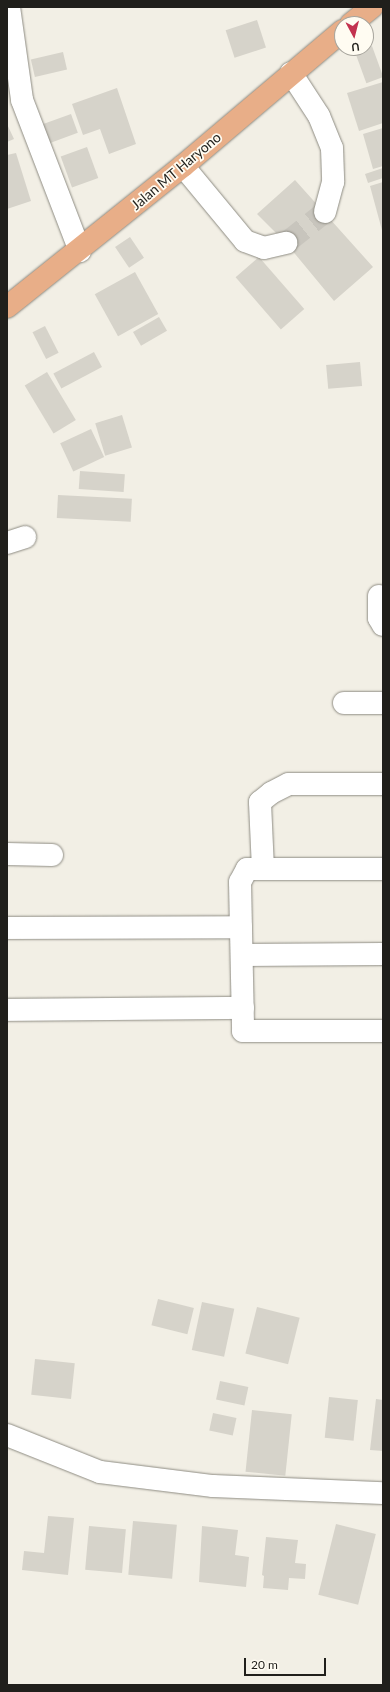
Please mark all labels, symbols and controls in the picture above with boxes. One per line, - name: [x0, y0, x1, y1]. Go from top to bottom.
- north arrow: [334, 16, 374, 56]
- text: U: [351, 40, 360, 54]
- street label: Jalan MT Haryono: [128, 128, 224, 214]
- scale bar: [246, 1650, 328, 1676]
- text: 20 m: [251, 1657, 278, 1672]

